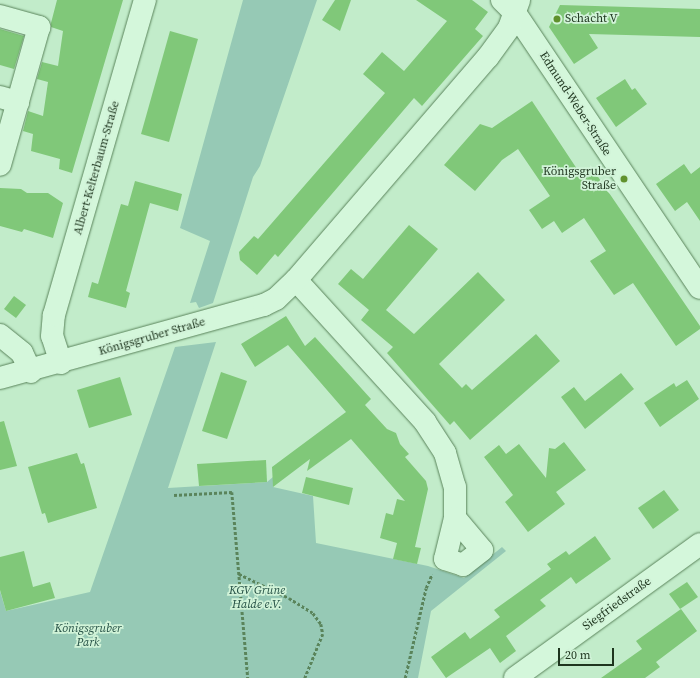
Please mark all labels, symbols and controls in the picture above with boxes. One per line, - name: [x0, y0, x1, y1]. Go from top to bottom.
- place label: Schacht V: [565, 12, 618, 26]
- marker: Schacht V: [552, 14, 562, 24]
- street label: Edmund-Weber-Straße: [536, 49, 614, 159]
- street label: Albert-Kelterbaum-Straße: [71, 99, 123, 237]
- place label: Königsgruber Straße: [543, 165, 616, 193]
- marker: Königsgruber Straße: [619, 174, 629, 184]
- street label: Königsgruber Straße: [97, 315, 207, 359]
- street label: Siegfriedstraße: [580, 574, 654, 634]
- park label: KGV Grüne Halde e.V.: [229, 584, 285, 612]
- park label: Königsgruber Park: [54, 622, 122, 650]
- scale bar: [560, 640, 616, 666]
- text: 20 m: [565, 647, 591, 663]

